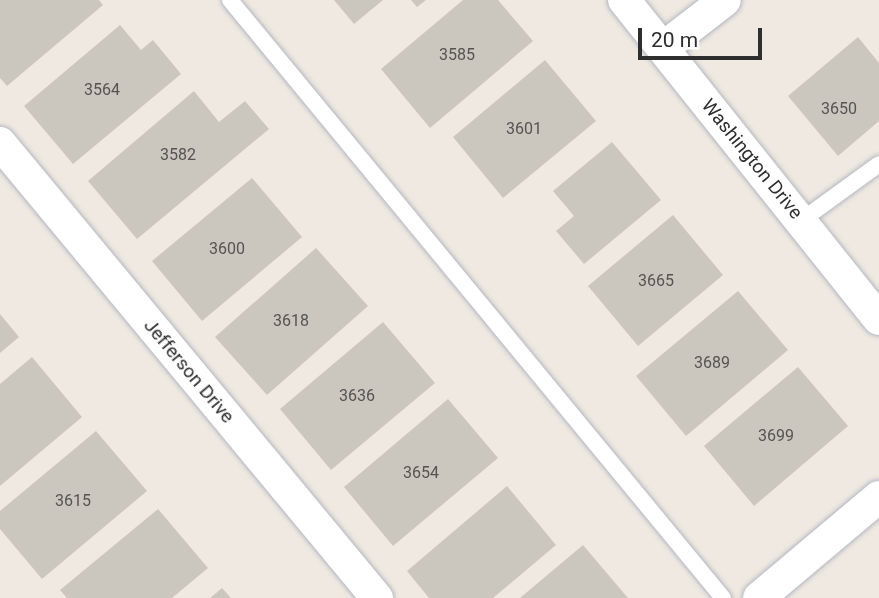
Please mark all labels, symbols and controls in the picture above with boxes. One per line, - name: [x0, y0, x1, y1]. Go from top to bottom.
- scale bar: [641, 14, 765, 58]
- text: 20 m: [651, 28, 698, 52]
- house number: 3585: [439, 45, 475, 65]
- house number: 3564: [84, 80, 120, 100]
- street label: Washington Drive: [697, 94, 807, 224]
- house number: 3650: [821, 99, 857, 119]
- house number: 3601: [506, 119, 542, 139]
- house number: 3582: [160, 145, 196, 165]
- house number: 3600: [209, 239, 245, 259]
- house number: 3665: [638, 271, 674, 291]
- house number: 3618: [273, 311, 309, 331]
- street label: Jefferson Drive: [139, 314, 239, 428]
- house number: 3689: [694, 353, 730, 373]
- house number: 3636: [339, 386, 375, 406]
- house number: 3699: [758, 426, 794, 446]
- house number: 3654: [403, 463, 439, 483]
- house number: 3615: [55, 491, 91, 511]

